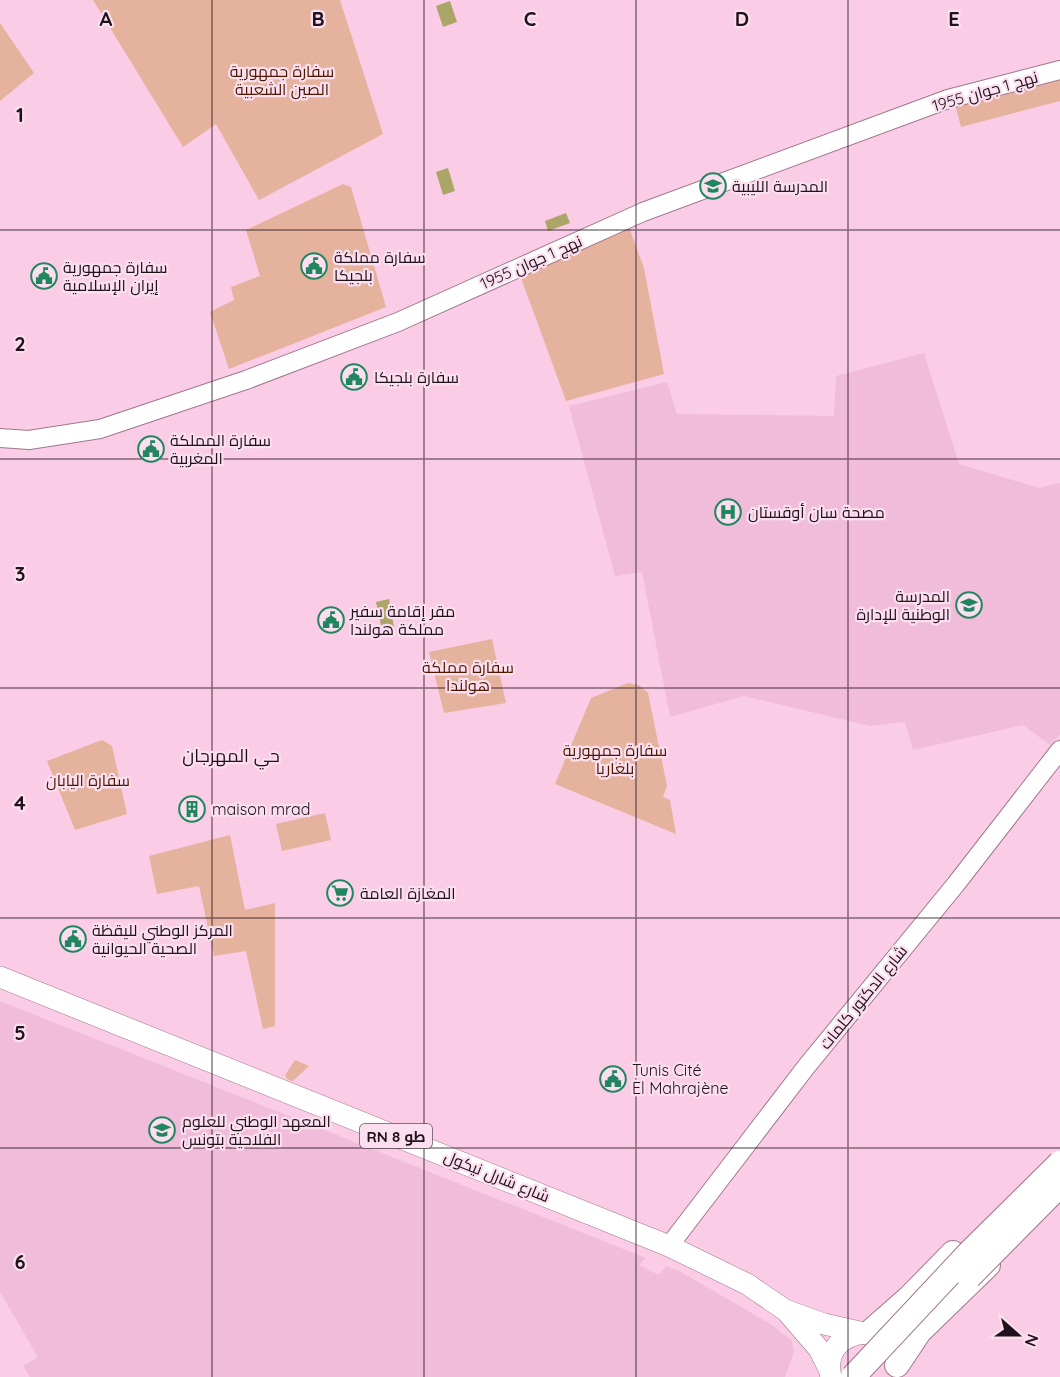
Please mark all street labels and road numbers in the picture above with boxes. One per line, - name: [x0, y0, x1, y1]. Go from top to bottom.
- street label: نهج 1 جوان 1955: [930, 66, 1041, 118]
- street label: نهج 1 جوان 1955: [477, 231, 586, 295]
- street label: شارع الدكتور كلمات: [815, 941, 913, 1054]
- road number: RN 8 طو: [360, 1124, 432, 1148]
- street label: شارع شارل نيكول: [441, 1146, 553, 1208]

